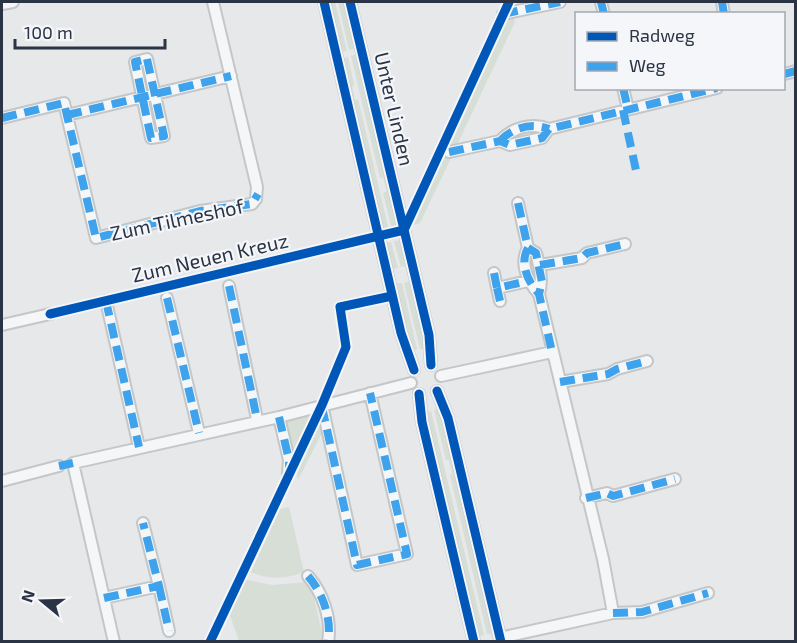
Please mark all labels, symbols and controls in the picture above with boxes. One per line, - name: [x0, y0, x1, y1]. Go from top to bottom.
- scale bar: [15, 12, 165, 50]
- legend: [575, 12, 785, 90]
- text: 100 m: [24, 21, 73, 43]
- text: Radweg: [629, 24, 695, 46]
- street label: Unter Linden: [370, 50, 420, 168]
- text: Weg: [629, 54, 665, 76]
- street label: Zum Tilmeshof: [108, 193, 246, 245]
- street label: Zum Neuen Kreuz: [129, 227, 290, 287]
- north arrow: [12, 571, 72, 631]
- text: N: [16, 587, 38, 605]

